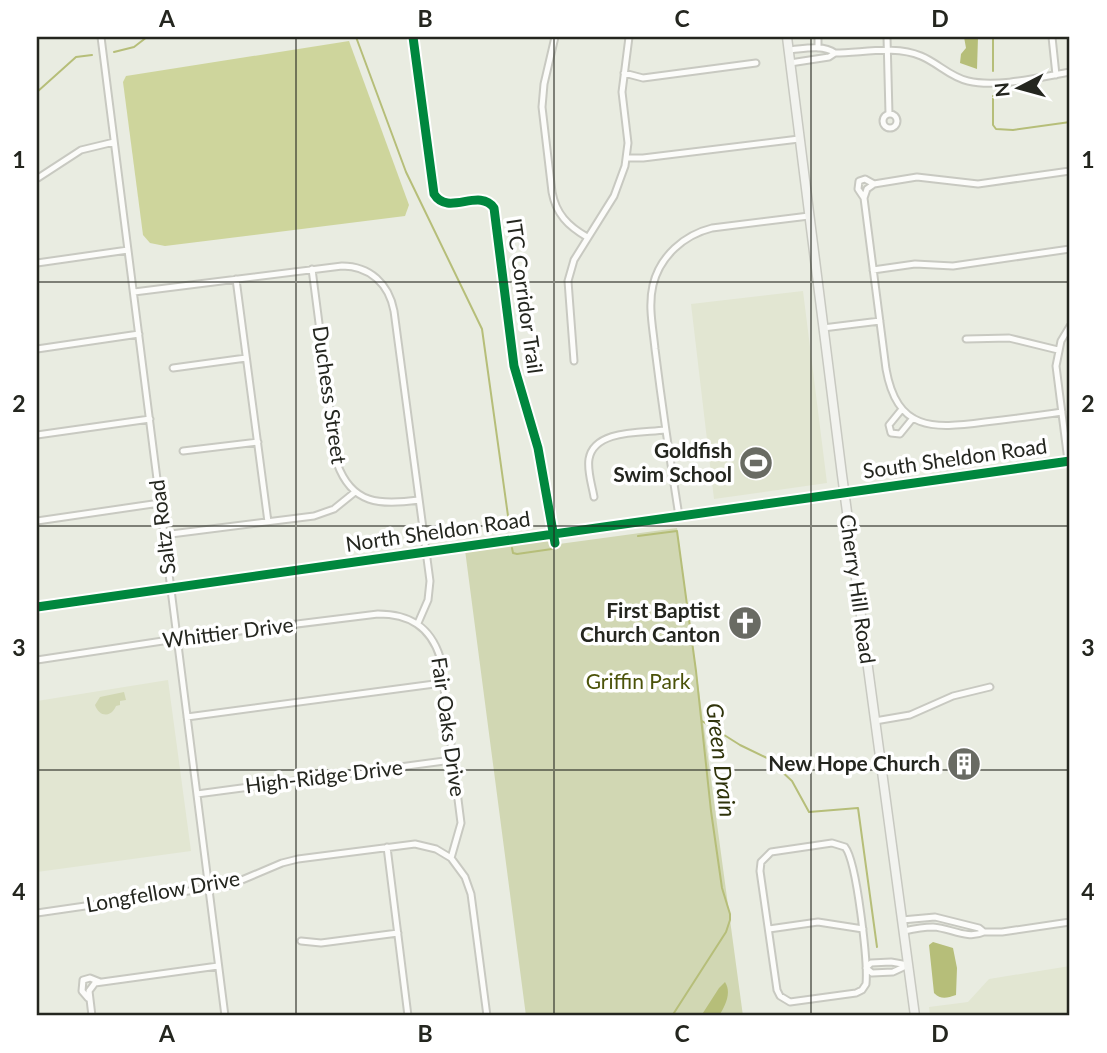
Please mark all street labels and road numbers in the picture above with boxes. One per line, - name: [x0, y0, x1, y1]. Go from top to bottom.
- street label: ITC Corridor Trail: [502, 216, 549, 375]
- street label: Duchess Street: [308, 324, 353, 466]
- street label: South Sheldon Road: [861, 432, 1049, 483]
- street label: Saltz Road: [143, 478, 180, 576]
- street label: North Sheldon Road: [344, 505, 532, 556]
- street label: Cherry Hill Road: [836, 512, 881, 665]
- street label: Whittier Drive: [161, 611, 295, 652]
- street label: Fair Oaks Drive: [427, 655, 472, 798]
- street label: High-Ridge Drive: [244, 753, 404, 798]
- street label: Longfellow Drive: [84, 865, 242, 916]

